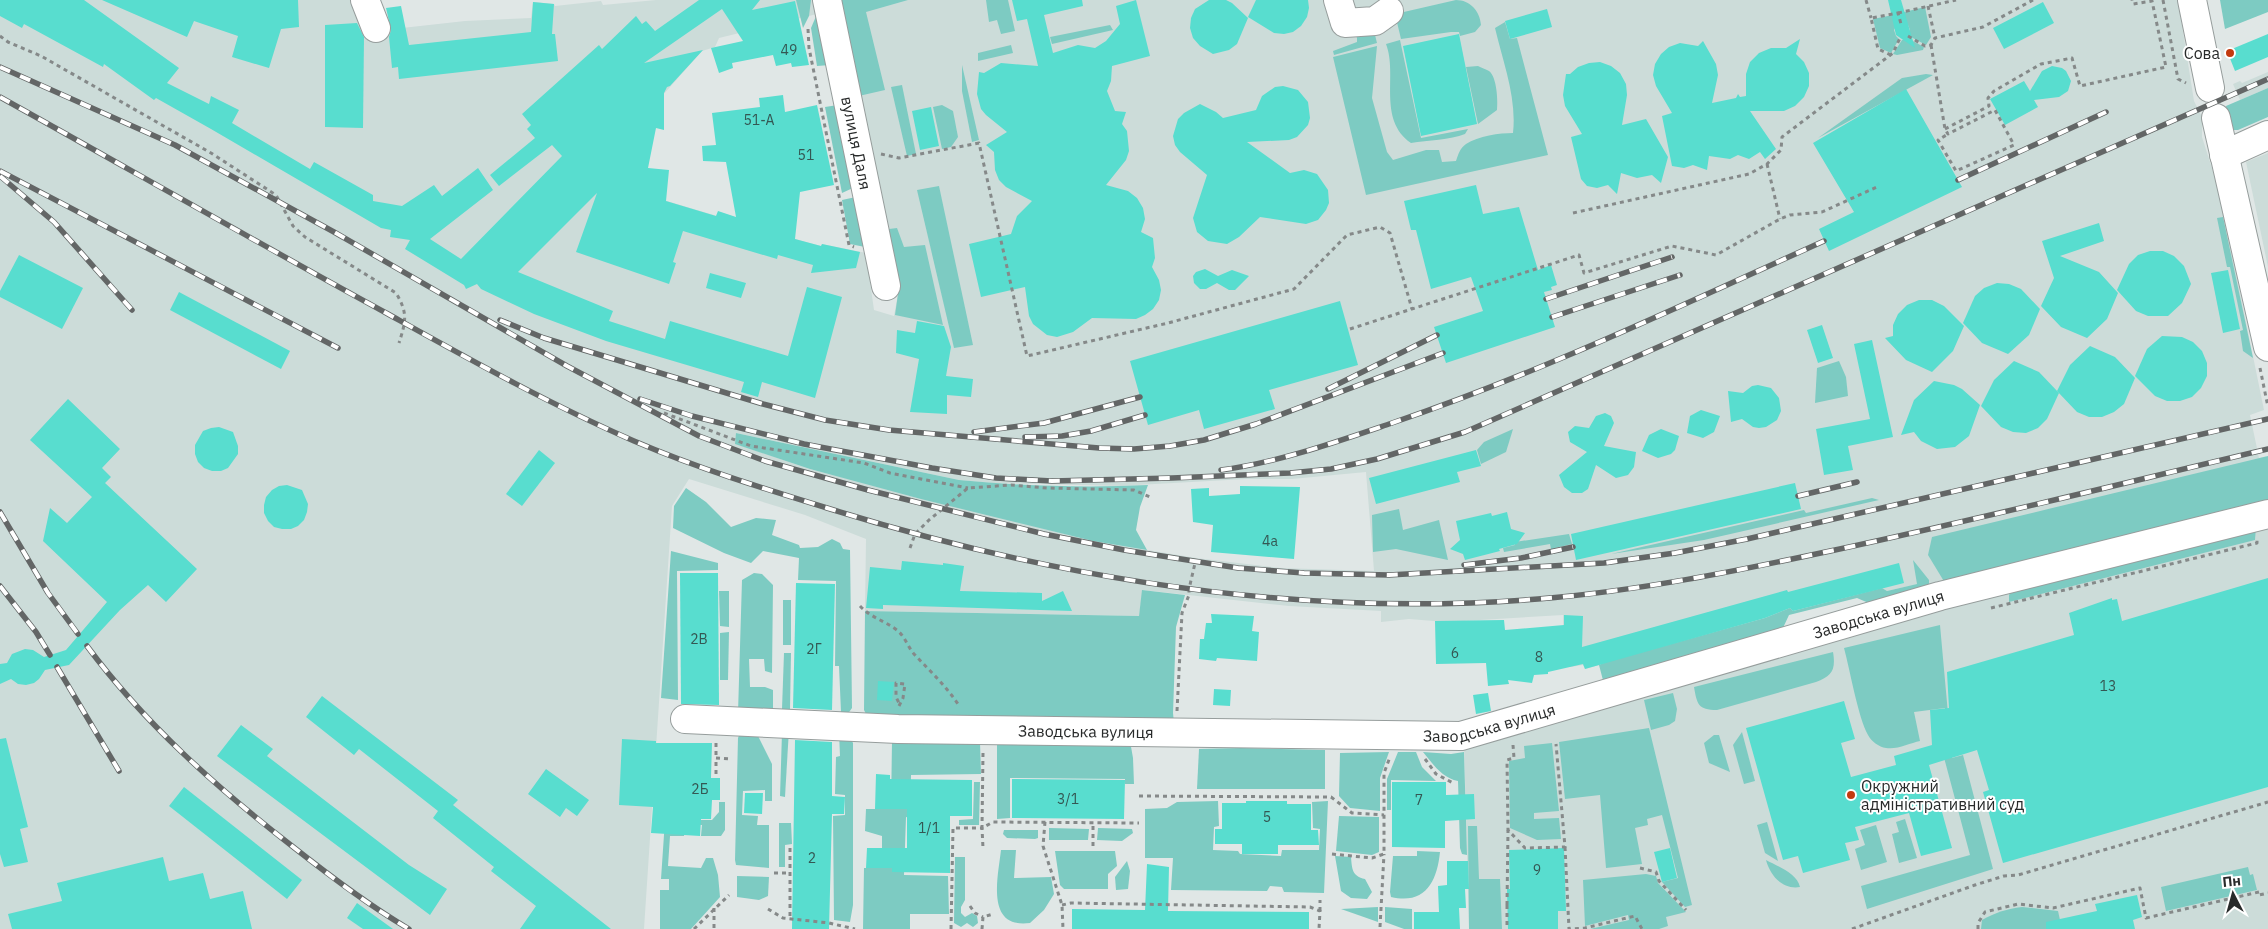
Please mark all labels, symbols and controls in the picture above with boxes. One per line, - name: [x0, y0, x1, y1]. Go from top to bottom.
- house number: 49: [781, 41, 797, 59]
- place label: Сова: [2184, 43, 2220, 63]
- marker: Сова: [2224, 47, 2236, 59]
- street label: вулиця Даля: [837, 95, 876, 191]
- house number: 51-А: [743, 111, 775, 129]
- house number: 51: [798, 146, 814, 164]
- house number: 4а: [1262, 532, 1278, 550]
- street label: Заводська вулиця: [1810, 585, 1946, 643]
- house number: 2В: [690, 630, 708, 648]
- house number: 2Г: [806, 640, 822, 658]
- house number: 6: [1451, 644, 1459, 662]
- house number: 8: [1535, 648, 1543, 666]
- house number: 13: [2100, 677, 2116, 695]
- street label: Заводська вулиця: [1423, 699, 1558, 746]
- street label: Заводська вулиця: [1018, 720, 1154, 742]
- place label: Окружний адміністративний суд: [1861, 776, 2025, 814]
- house number: 2Б: [691, 780, 709, 798]
- marker: Окружний адміністративний суд: [1845, 789, 1857, 801]
- house number: 3/1: [1057, 790, 1079, 808]
- house number: 7: [1415, 791, 1423, 809]
- house number: 5: [1263, 808, 1271, 826]
- house number: 1/1: [918, 819, 940, 837]
- house number: 2: [808, 849, 816, 867]
- house number: 9: [1533, 861, 1541, 879]
- north arrow: [2208, 869, 2258, 919]
- text: Пн: [2222, 871, 2242, 891]

